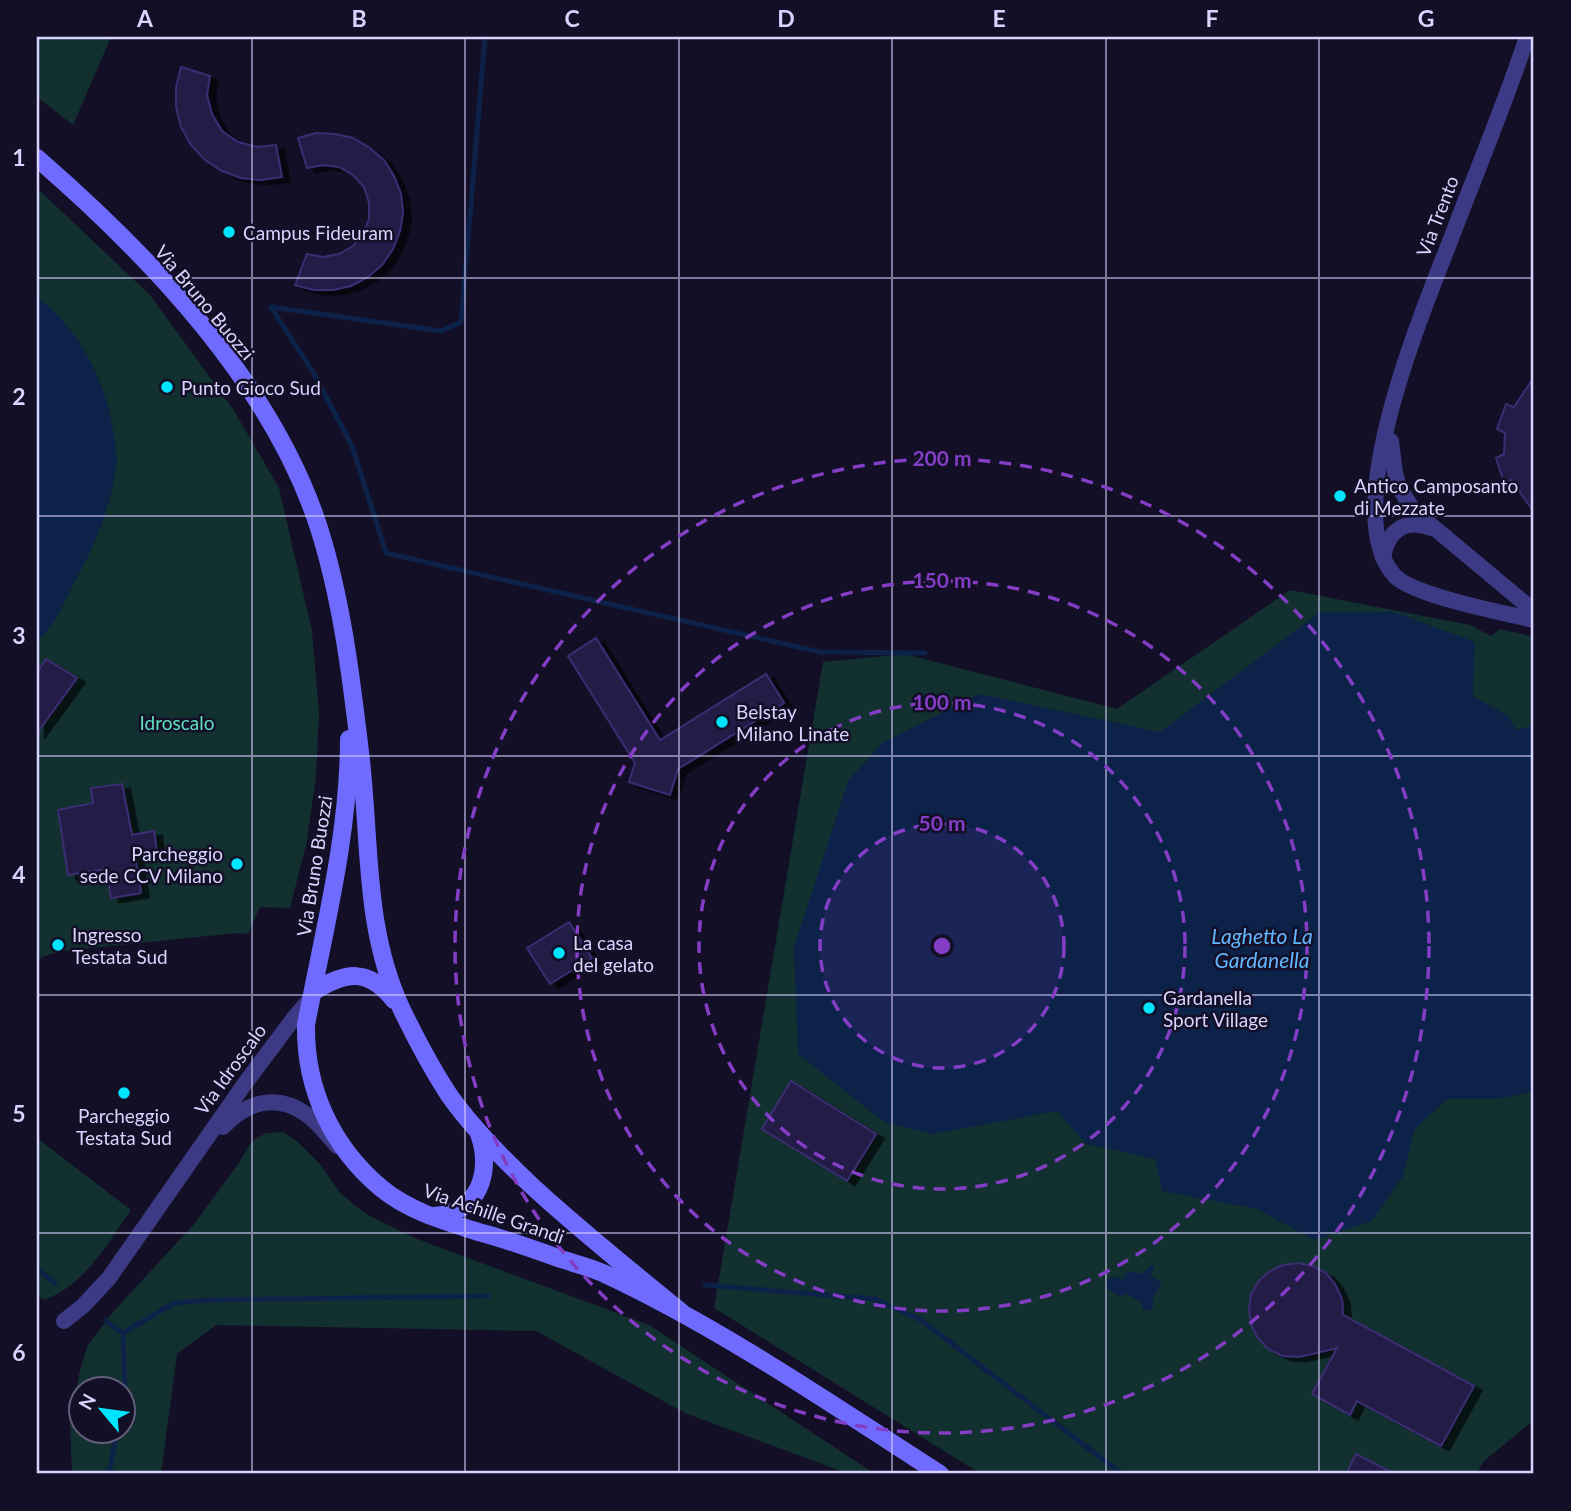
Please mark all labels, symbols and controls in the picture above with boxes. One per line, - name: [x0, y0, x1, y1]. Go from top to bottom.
- text: A: [136, 4, 154, 32]
- text: B: [351, 4, 367, 32]
- text: C: [564, 4, 580, 32]
- text: D: [777, 4, 795, 32]
- text: E: [992, 4, 1006, 32]
- text: F: [1205, 4, 1219, 32]
- text: G: [1418, 4, 1434, 32]
- text: 1: [12, 143, 26, 171]
- street label: Via Trento: [1411, 172, 1463, 260]
- place label: Campus Fideuram: [243, 221, 393, 244]
- marker: Campus Fideuram: [221, 224, 237, 240]
- street label: Via Bruno Buozzi: [150, 240, 260, 364]
- place label: Punto Gioco Sud: [181, 376, 321, 399]
- marker: Punto Gioco Sud: [159, 379, 175, 395]
- text: 2: [12, 382, 26, 410]
- text: 200 m: [912, 445, 972, 470]
- place label: Antico Camposanto di Mezzate: [1354, 474, 1518, 519]
- marker: Antico Camposanto di Mezzate: [1332, 488, 1348, 504]
- text: 150 m: [912, 567, 972, 592]
- text: 3: [12, 621, 26, 649]
- text: 100 m: [912, 689, 972, 714]
- place label: Belstay Milano Linate: [736, 700, 849, 745]
- park label: Idroscalo: [140, 711, 214, 734]
- marker: Belstay Milano Linate: [714, 714, 730, 730]
- street label: Via Bruno Buozzi: [291, 794, 337, 938]
- text: 50 m: [918, 810, 966, 835]
- place label: Parcheggio sede CCV Milano: [80, 842, 223, 887]
- marker: Parcheggio sede CCV Milano: [229, 856, 245, 872]
- text: 4: [12, 860, 26, 888]
- place label: Ingresso Testata Sud: [72, 923, 168, 968]
- water label: Laghetto La Gardanella: [1211, 923, 1313, 972]
- place label: La casa del gelato: [573, 931, 654, 976]
- centre of rings: [930, 934, 954, 958]
- marker: Ingresso Testata Sud: [50, 937, 66, 953]
- marker: La casa del gelato: [551, 945, 567, 961]
- place label: Gardanella Sport Village: [1163, 986, 1268, 1031]
- marker: Gardanella Sport Village: [1141, 1000, 1157, 1016]
- street label: Via Idroscalo: [189, 1019, 271, 1119]
- marker: Parcheggio Testata Sud: [116, 1085, 132, 1101]
- text: 5: [12, 1099, 26, 1127]
- place label: Parcheggio Testata Sud: [76, 1104, 172, 1149]
- street label: Via Achille Grandi: [421, 1178, 567, 1248]
- text: 6: [12, 1338, 26, 1366]
- north arrow: [66, 1374, 136, 1444]
- text: N: [73, 1390, 100, 1413]

